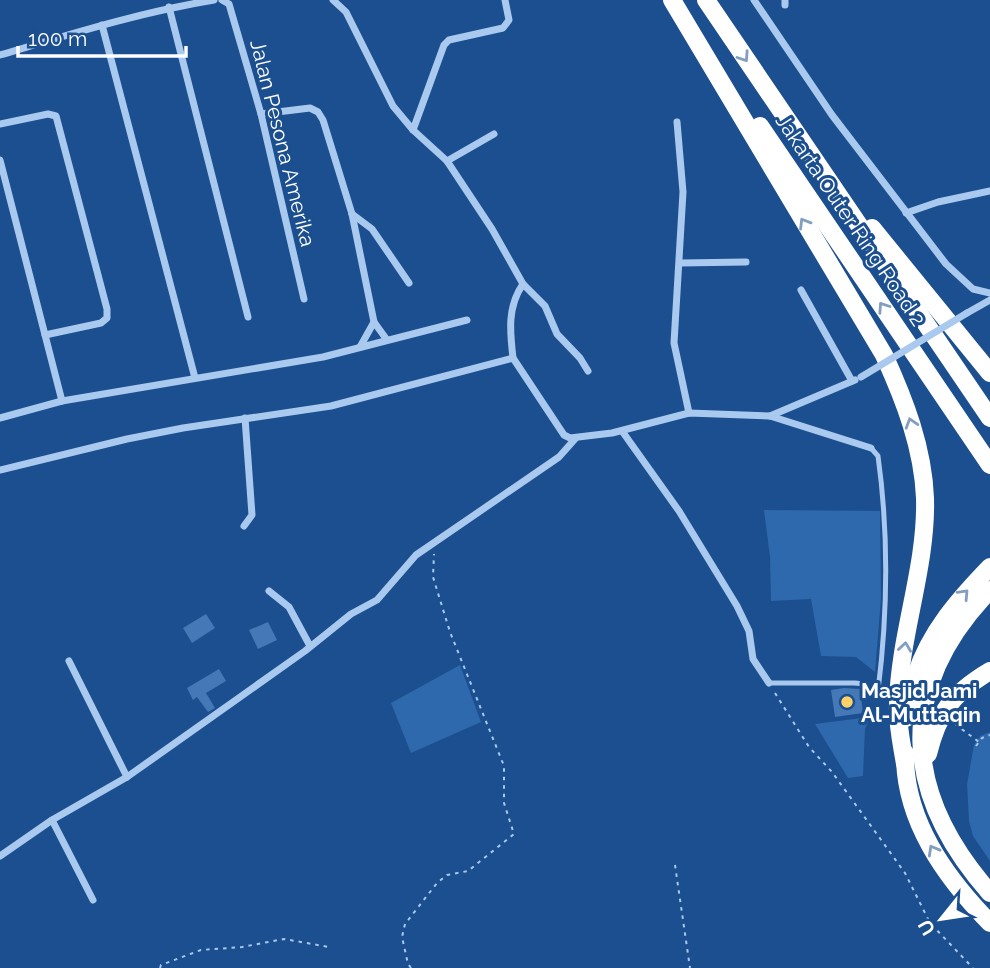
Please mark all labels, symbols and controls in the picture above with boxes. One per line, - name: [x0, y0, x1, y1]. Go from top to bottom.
- scale bar: [18, 14, 186, 58]
- text: 100 m: [28, 26, 87, 51]
- street label: Jalan Pesona Amerika: [245, 37, 321, 249]
- one-way arrow: [736, 49, 748, 62]
- street label: Jakarta Outer Ring Road 2: [771, 109, 931, 331]
- one-way arrow: [800, 217, 813, 230]
- one-way arrow: [879, 302, 891, 315]
- one-way arrow: [904, 417, 919, 429]
- one-way arrow: [955, 589, 968, 602]
- one-way arrow: [897, 642, 912, 653]
- place label: Masjid Jami Al-Muttaqin: [861, 678, 981, 727]
- marker: Masjid Jami Al-Muttaqin: [839, 694, 855, 710]
- one-way arrow: [928, 845, 941, 858]
- north arrow: [906, 884, 976, 954]
- text: U: [913, 916, 939, 939]

